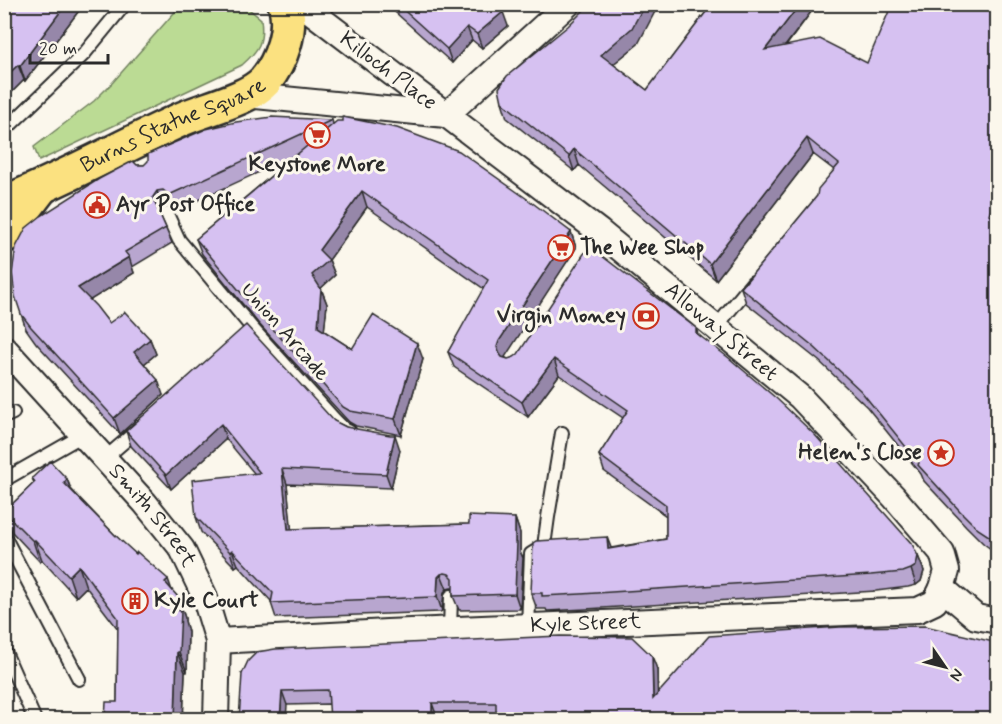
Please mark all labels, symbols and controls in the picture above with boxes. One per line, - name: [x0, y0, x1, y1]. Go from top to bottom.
- street label: Killoch Place: [334, 25, 442, 117]
- scale bar: [30, 27, 108, 65]
- text: 20 m: [39, 37, 77, 61]
- street label: Burns Statue Square: [76, 72, 272, 180]
- supermarket icon: Keystone More: [302, 120, 332, 150]
- place label: Keystone More: [248, 151, 386, 179]
- public building icon: Ayr Post Office: [82, 190, 112, 220]
- place label: Ayr Post Office: [116, 191, 255, 220]
- supermarket icon: The Wee Shop: [546, 233, 576, 263]
- place label: The Wee Shop: [580, 234, 704, 262]
- street label: Alloway Street: [658, 276, 784, 388]
- street label: Union Arcade: [234, 277, 336, 387]
- bank icon: Virgin Money: [631, 301, 661, 331]
- place label: Virgin Money: [497, 302, 626, 333]
- place icon: Helen's Close: [926, 438, 956, 468]
- place label: Helen's Close: [798, 439, 922, 467]
- street label: Smith Street: [102, 458, 203, 572]
- building icon: Kyle Court: [120, 586, 150, 616]
- place label: Kyle Court: [154, 587, 259, 615]
- street label: Kyle Street: [530, 607, 642, 640]
- north arrow: [915, 637, 975, 697]
- text: N: [944, 664, 968, 685]

